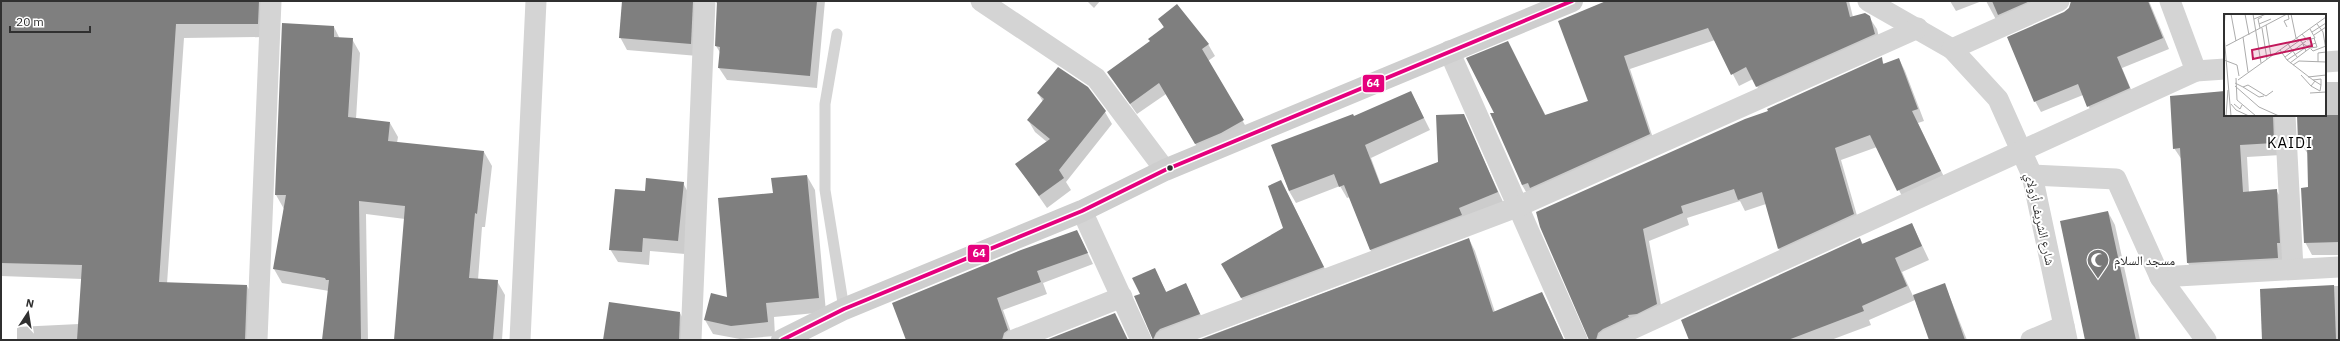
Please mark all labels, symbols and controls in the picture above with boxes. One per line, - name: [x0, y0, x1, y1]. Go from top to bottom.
- scale bar: [10, 8, 90, 34]
- text: 20 m: [16, 14, 44, 29]
- inset map: [2224, 14, 2326, 116]
- line badge: 64: [1362, 74, 1385, 93]
- text: 64: [1366, 76, 1380, 90]
- district label: KAIDI: [2267, 133, 2313, 152]
- unlabelled marker: [1165, 163, 1175, 173]
- street label: شارع الشريف أزولاي: [2019, 171, 2059, 268]
- line badge: 64: [967, 244, 990, 263]
- text: 64: [972, 246, 986, 260]
- mosque icon: مسجد السلام: [2085, 247, 2111, 280]
- place label: مسجد السلام: [2114, 252, 2175, 269]
- north arrow: [8, 293, 48, 333]
- text: N: [25, 296, 35, 311]

